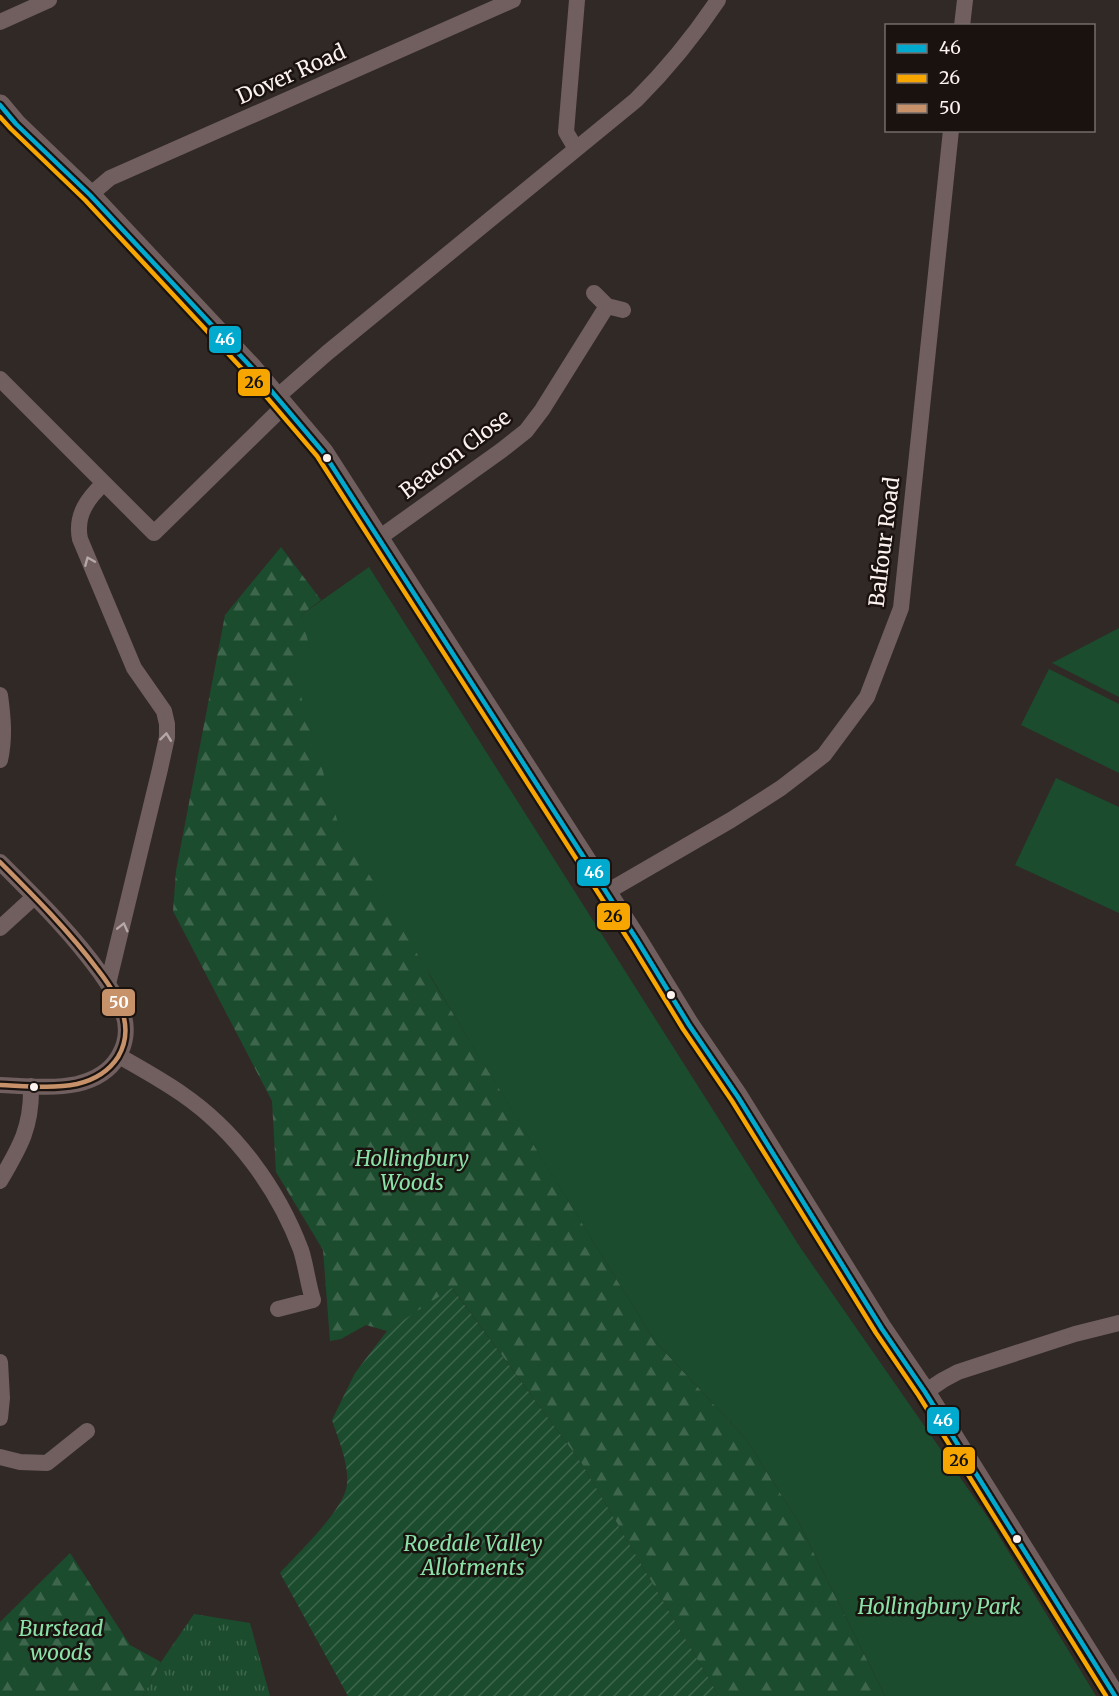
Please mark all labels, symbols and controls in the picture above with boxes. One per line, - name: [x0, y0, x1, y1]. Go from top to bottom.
- legend: [885, 24, 1095, 132]
- text: 46: [939, 36, 961, 59]
- street label: Dover Road: [232, 38, 350, 110]
- text: 26: [939, 66, 960, 89]
- text: 50: [939, 96, 961, 119]
- line badge: 46: [208, 325, 242, 354]
- text: 46: [215, 329, 235, 349]
- line badge: 26: [237, 368, 271, 397]
- text: 26: [245, 372, 264, 392]
- street label: Beacon Close: [394, 403, 516, 505]
- unlabelled marker: [321, 452, 333, 464]
- street label: Balfour Road: [863, 475, 905, 609]
- one-way arrow: [84, 557, 96, 568]
- one-way arrow: [159, 733, 172, 742]
- line badge: 46: [576, 858, 611, 887]
- text: 46: [584, 862, 604, 882]
- line badge: 26: [596, 902, 631, 931]
- text: 26: [604, 906, 623, 926]
- one-way arrow: [115, 923, 128, 933]
- line badge: 50: [101, 988, 136, 1017]
- unlabelled marker: [665, 989, 677, 1001]
- text: 50: [109, 992, 129, 1012]
- unlabelled marker: [28, 1081, 40, 1093]
- park label: Hollingbury Woods: [354, 1145, 469, 1196]
- line badge: 46: [926, 1406, 960, 1435]
- text: 46: [933, 1410, 953, 1430]
- line badge: 26: [942, 1446, 976, 1475]
- text: 26: [950, 1450, 969, 1470]
- park label: Roedale Valley Allotments: [404, 1530, 542, 1581]
- unlabelled marker: [1011, 1533, 1023, 1545]
- park label: Hollingbury Park: [857, 1593, 1021, 1620]
- park label: Burstead woods: [19, 1615, 103, 1666]

